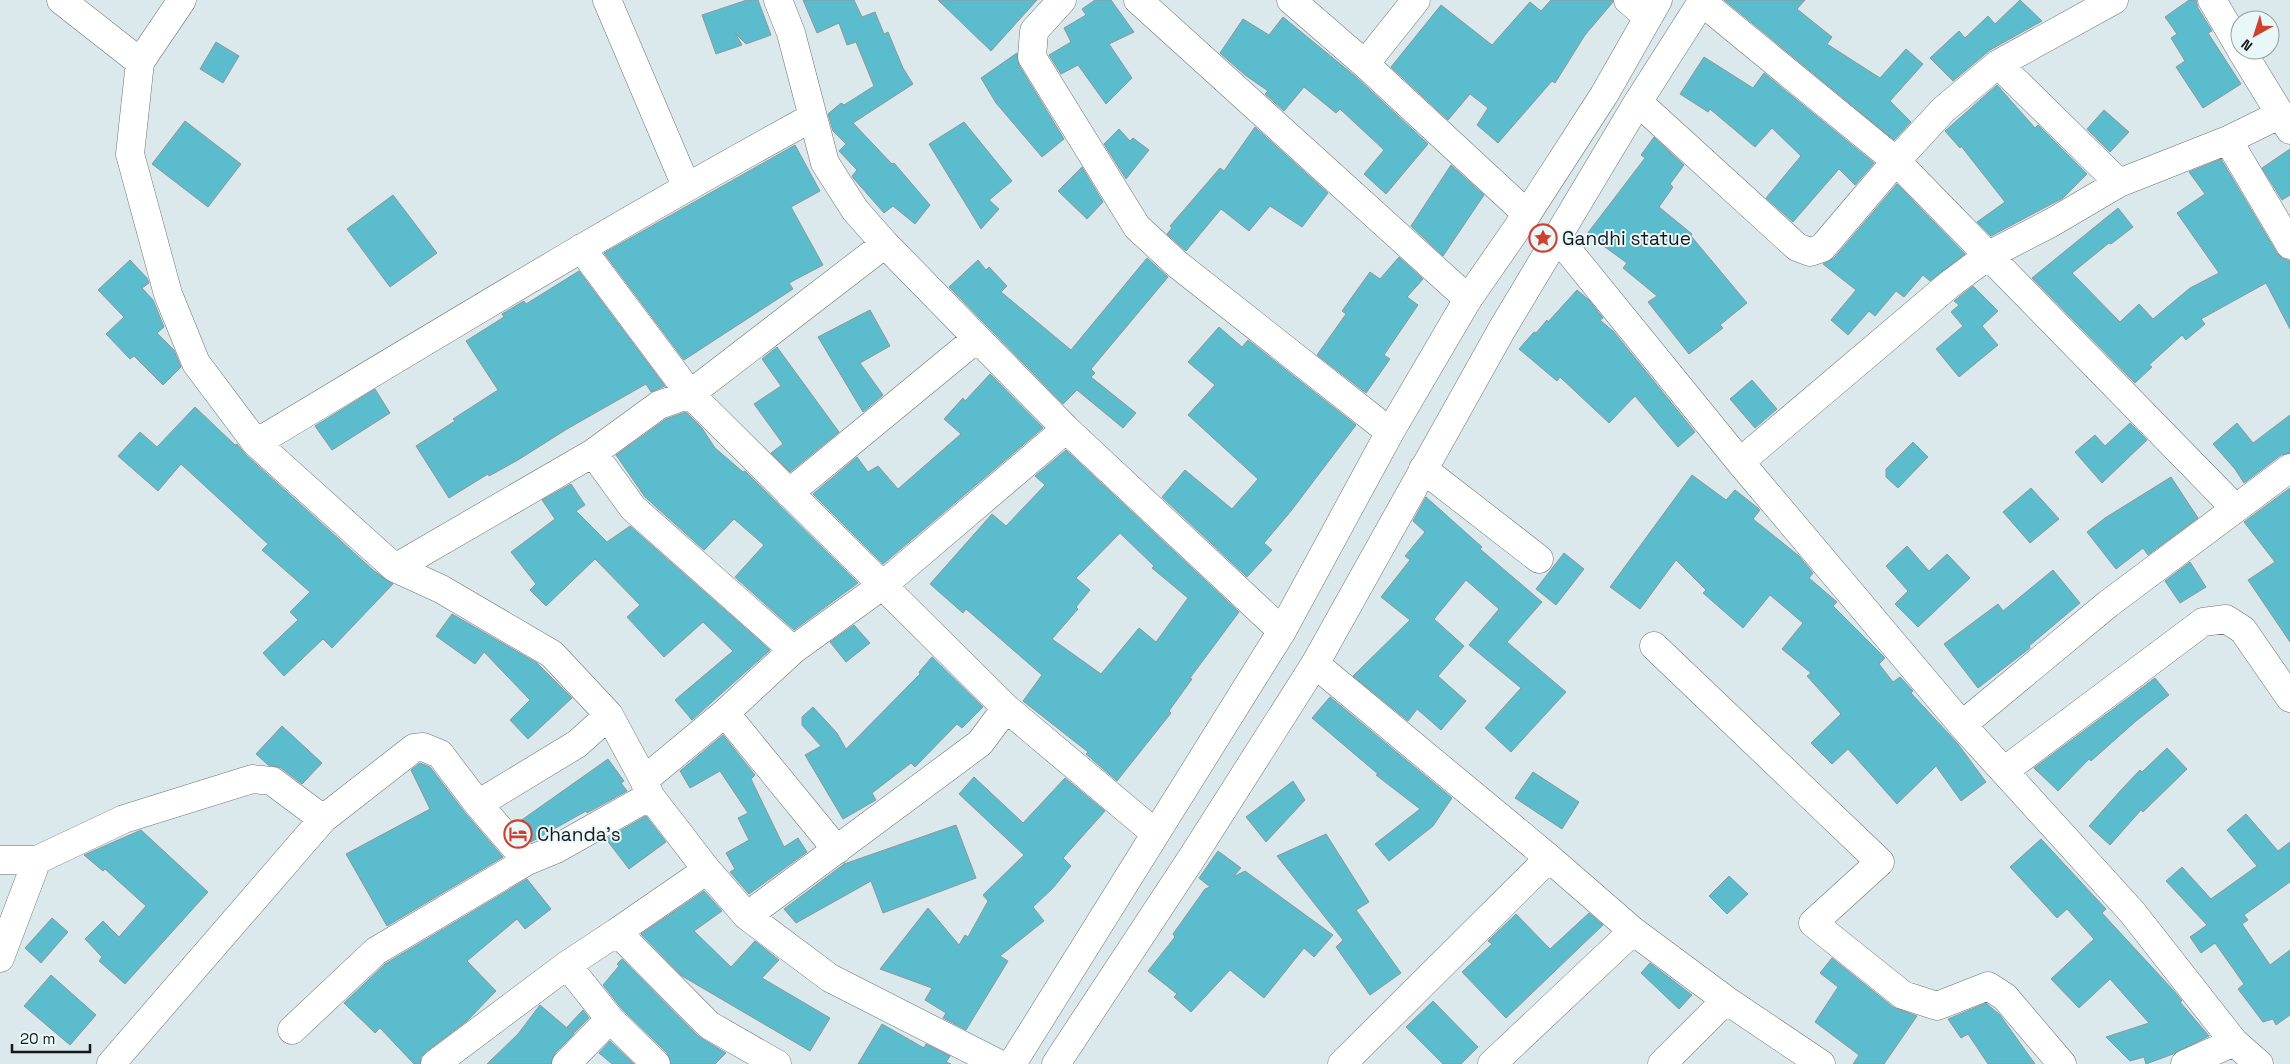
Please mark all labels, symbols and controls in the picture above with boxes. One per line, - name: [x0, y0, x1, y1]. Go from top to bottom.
- north arrow: [2230, 10, 2280, 60]
- text: N: [2238, 35, 2256, 55]
- place icon: Gandhi statue: [1528, 223, 1558, 253]
- place label: Gandhi statue: [1562, 226, 1691, 251]
- hotel icon: Chanda's: [503, 819, 533, 849]
- place label: Chanda's: [537, 822, 621, 847]
- scale bar: [12, 1022, 90, 1054]
- text: 20 m: [20, 1029, 55, 1048]

